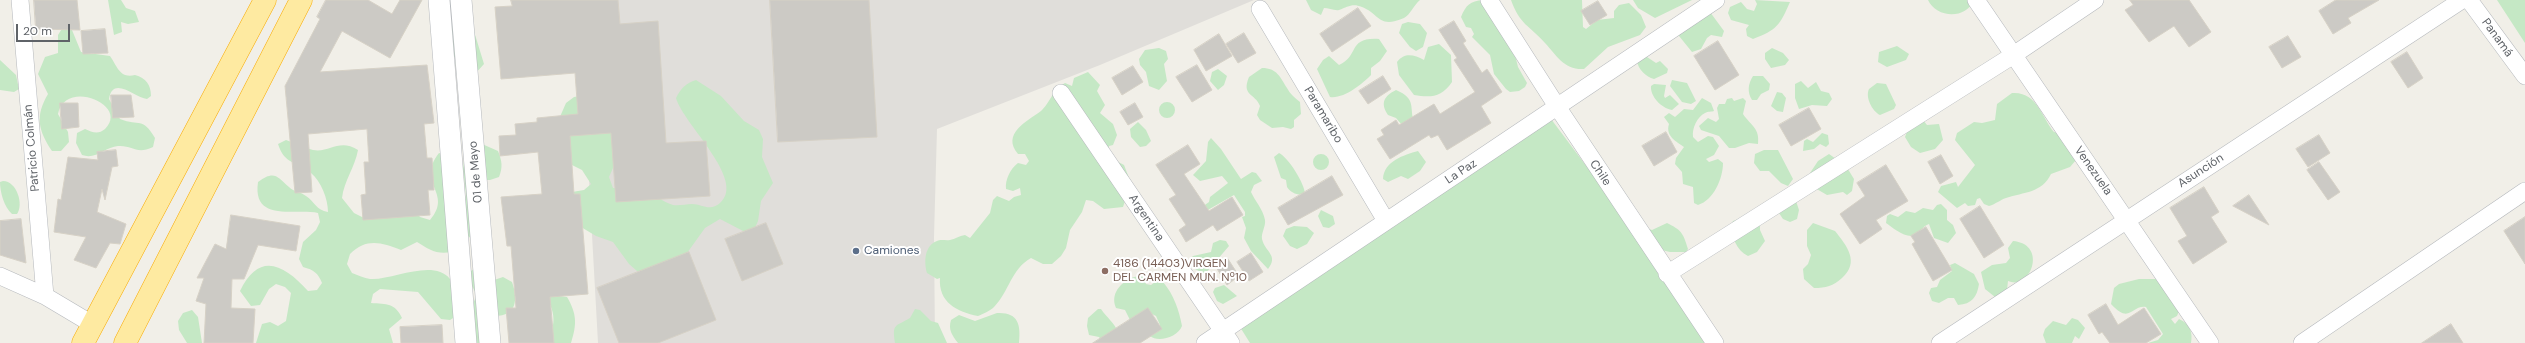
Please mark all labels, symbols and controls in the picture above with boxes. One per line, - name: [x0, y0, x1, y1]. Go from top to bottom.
- scale bar: [18, 16, 72, 42]
- street label: Panamá: [2478, 16, 2516, 60]
- text: 20 m: [23, 23, 52, 39]
- street label: Paramaribo: [1301, 84, 1345, 146]
- street label: Patricio Colmán: [21, 104, 43, 192]
- street label: 01 de Mayo: [466, 140, 486, 204]
- street label: Venezuela: [2071, 144, 2115, 198]
- street label: Asunción: [2175, 151, 2227, 191]
- street label: La Paz: [1443, 156, 1479, 188]
- street label: Chile: [1586, 157, 1614, 189]
- street label: Argentina: [1125, 192, 1167, 244]
- place label: Camiones: [864, 244, 920, 258]
- marker: Camiones: [851, 246, 861, 256]
- place label: 4186 (14403)VIRGEN DEL CARMEN MUN. Nº10: [1113, 257, 1247, 285]
- marker: 4186 (14403)VIRGEN DEL CARMEN MUN. Nº10: [1100, 266, 1110, 276]

